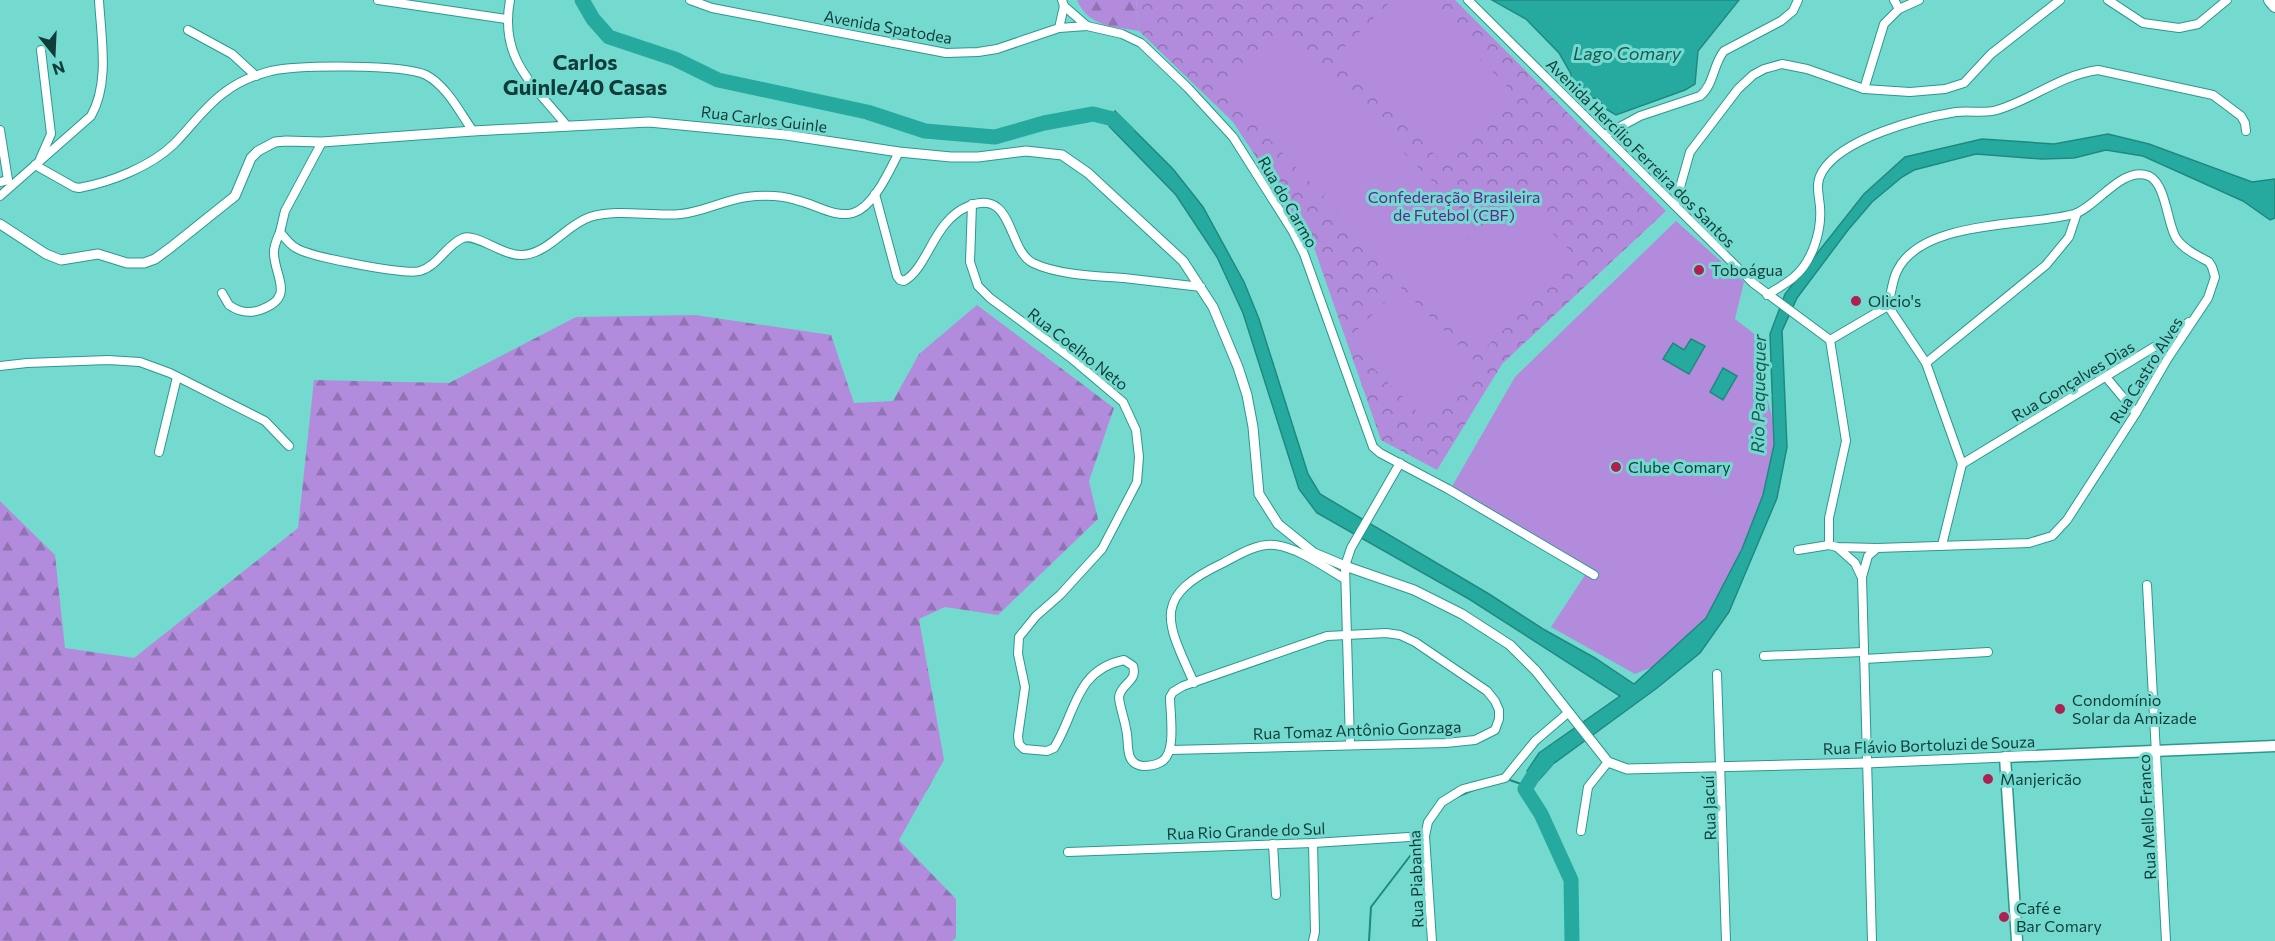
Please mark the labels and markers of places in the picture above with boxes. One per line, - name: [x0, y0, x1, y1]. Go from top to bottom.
- place label: Toboágua: [1711, 260, 1783, 279]
- marker: Toboágua: [1692, 263, 1706, 277]
- place label: Olicio's: [1868, 291, 1921, 310]
- marker: Olicio's: [1849, 294, 1863, 308]
- place label: Clube Comary: [1628, 457, 1730, 476]
- marker: Clube Comary: [1609, 460, 1623, 474]
- place label: Condomínio Solar da Amizade: [2072, 690, 2197, 727]
- marker: Condomínio Solar da Amizade: [2053, 702, 2067, 716]
- place label: Manjericão: [2000, 769, 2082, 788]
- marker: Manjericão: [1981, 772, 1995, 786]
- place label: Café e Bar Comary: [2016, 898, 2102, 935]
- marker: Café e Bar Comary: [1997, 910, 2011, 924]

